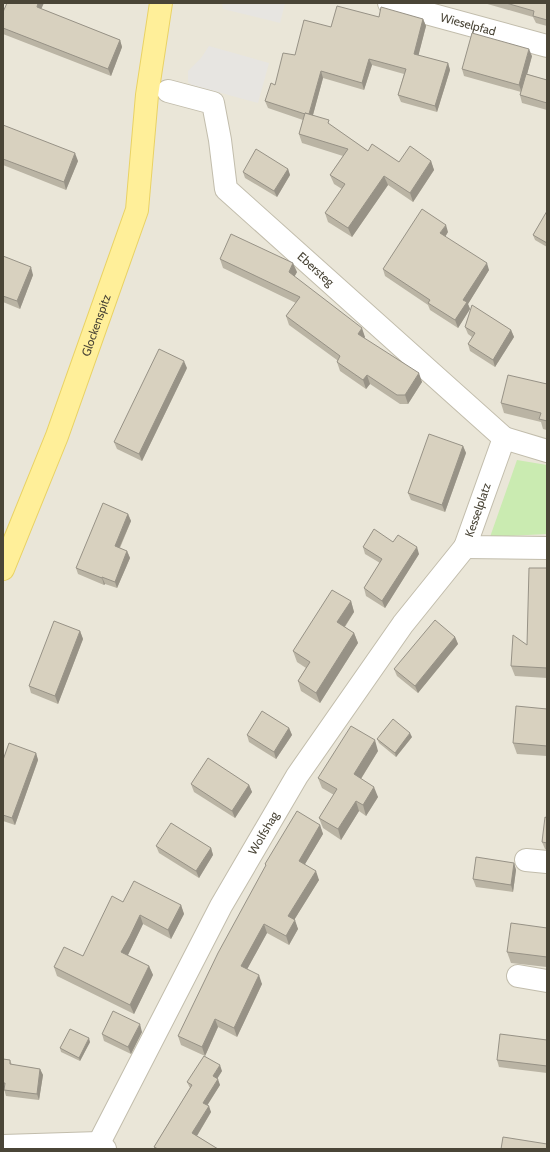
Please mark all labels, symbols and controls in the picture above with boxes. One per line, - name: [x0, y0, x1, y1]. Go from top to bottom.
- street label: Wieselpfad: [439, 9, 498, 39]
- street label: Ebersteg: [294, 249, 338, 290]
- street label: Glockenspitz: [78, 292, 114, 358]
- street label: Kesselplatz: [461, 480, 494, 539]
- street label: Wolfshag: [245, 808, 282, 857]

